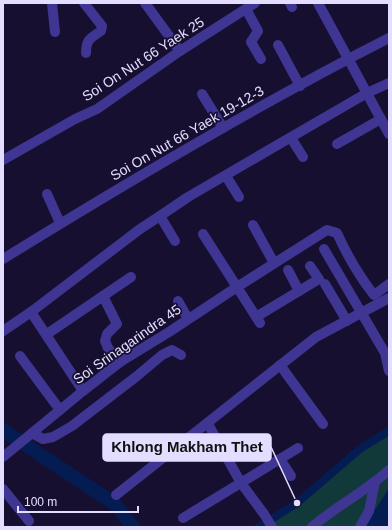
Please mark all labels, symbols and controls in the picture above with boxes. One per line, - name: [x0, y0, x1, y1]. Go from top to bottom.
- street label: Soi On Nut 66 Yaek 25: [79, 14, 207, 104]
- street label: Soi On Nut 66 Yaek 19-12-3: [107, 82, 267, 184]
- street label: Soi Srinagarindra 45: [70, 301, 184, 387]
- callout: Khlong Makham Thet: [103, 434, 271, 461]
- text: Khlong Makham Thet: [111, 438, 263, 455]
- scale bar: [18, 488, 138, 514]
- text: 100 m: [24, 495, 57, 509]

